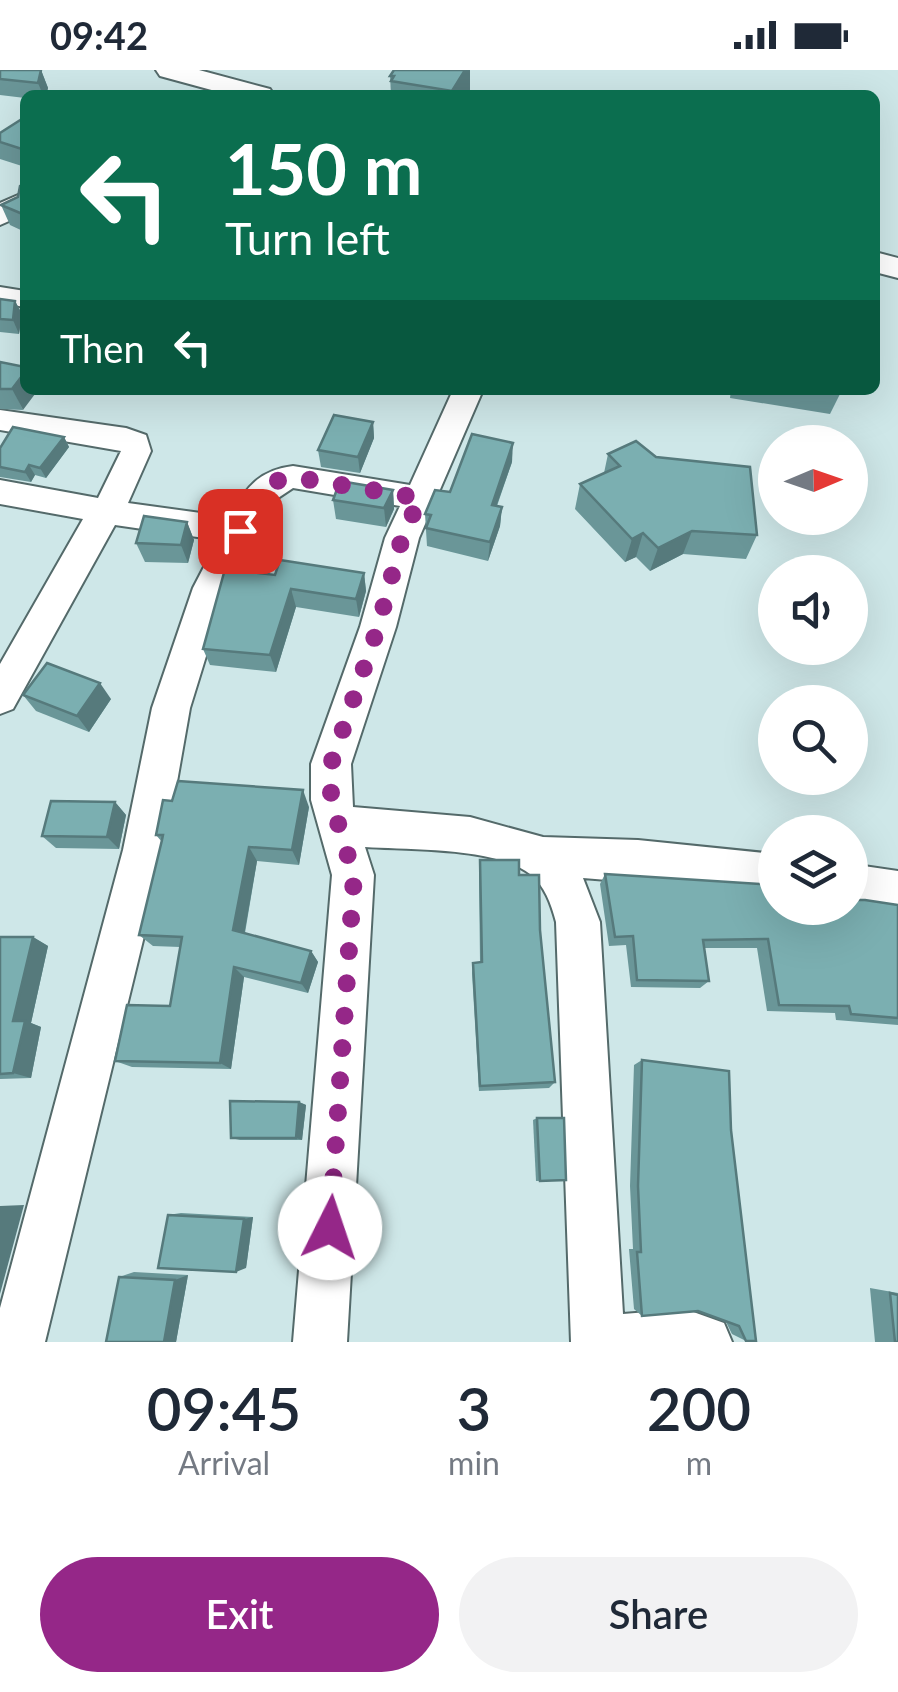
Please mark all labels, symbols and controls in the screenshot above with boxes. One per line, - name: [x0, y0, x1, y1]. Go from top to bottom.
- text: 09:42: [50, 12, 148, 58]
- text: 150 m: [225, 126, 422, 210]
- icon: left: [60, 130, 190, 260]
- text: Turn left: [225, 211, 390, 265]
- icon: left: [165, 320, 220, 375]
- text: Then: [60, 325, 145, 371]
- north arrow: [758, 425, 868, 535]
- map controls: [758, 425, 868, 925]
- pin: [198, 489, 283, 574]
- icon: arrive: [213, 504, 268, 559]
- button: sound: [758, 555, 868, 665]
- button: search: [758, 685, 868, 795]
- button: layers: [758, 815, 868, 925]
- position arrow: [278, 1176, 382, 1280]
- text: 09:45: [147, 1372, 301, 1444]
- text: 3: [457, 1372, 491, 1444]
- text: 200: [647, 1372, 751, 1444]
- text: Arrival: [178, 1443, 270, 1482]
- text: min: [448, 1443, 500, 1482]
- text: m: [686, 1443, 712, 1482]
- button: Exit: [40, 1557, 439, 1672]
- button: Share: [459, 1557, 858, 1672]

